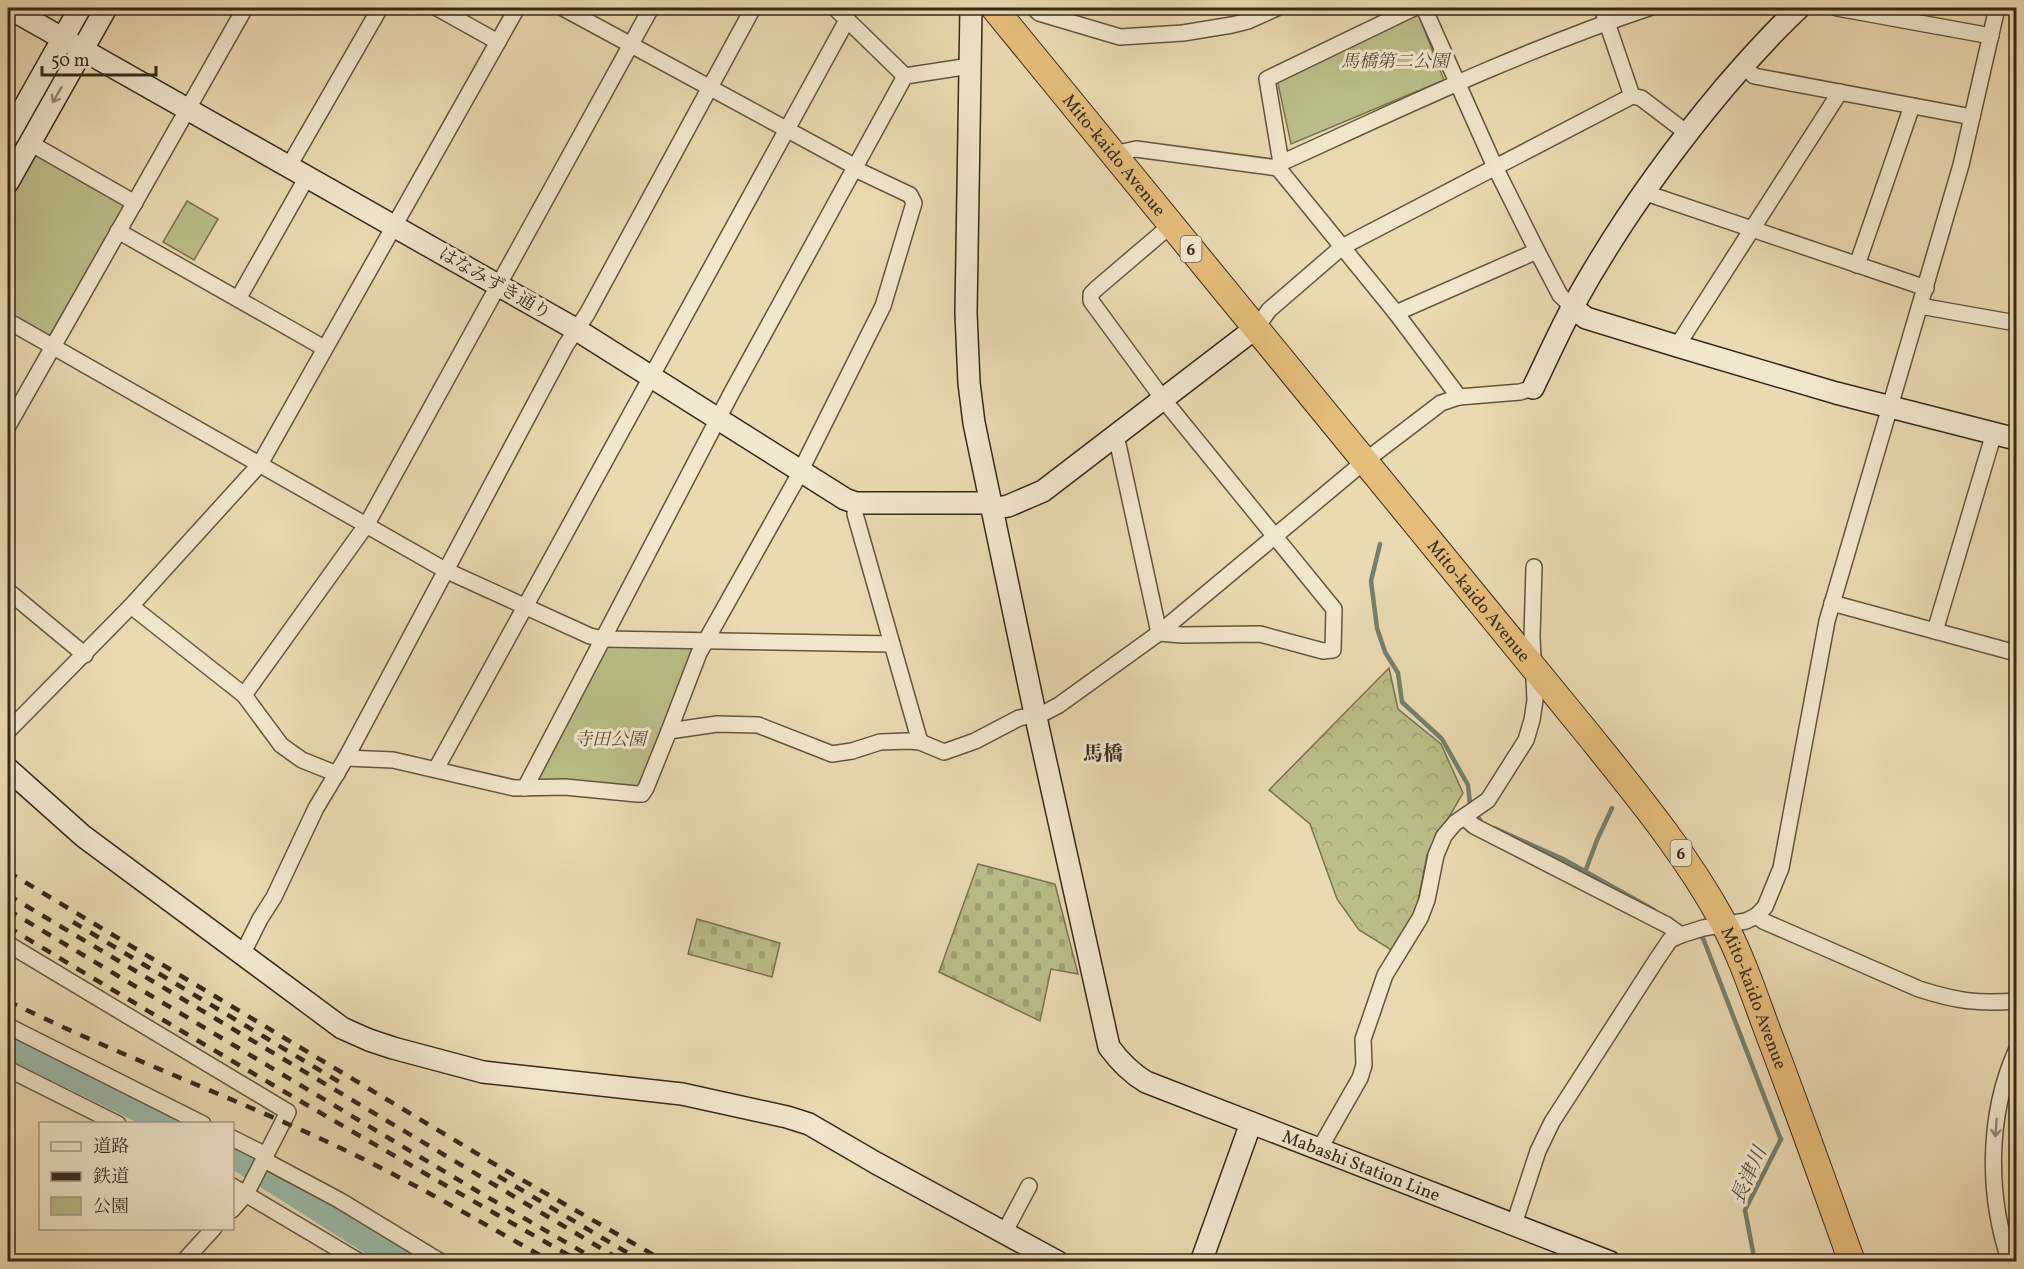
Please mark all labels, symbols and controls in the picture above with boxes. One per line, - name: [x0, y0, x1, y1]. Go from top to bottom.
- scale bar: [42, 39, 156, 77]
- text: 50 m: [51, 49, 90, 74]
- park label: 馬橋第二公園: [1341, 50, 1452, 75]
- one-way arrow: [51, 86, 63, 103]
- street label: Mito-kaido Avenue: [1056, 90, 1171, 223]
- road number: 6: [1180, 236, 1202, 262]
- street label: はなみずき通り: [433, 242, 555, 327]
- street label: Mito-kaido Avenue: [1420, 535, 1536, 668]
- park label: 寺田公園: [574, 728, 649, 753]
- district label: 馬橋: [1083, 741, 1123, 769]
- road number: 6: [1670, 840, 1692, 866]
- street label: Mito-kaido Avenue: [1714, 923, 1792, 1073]
- one-way arrow: [1990, 1117, 2001, 1137]
- legend: [39, 1122, 234, 1230]
- street label: Mabashi Station Line: [1278, 1125, 1443, 1209]
- text: 道路: [93, 1135, 129, 1160]
- water label: 長津川: [1725, 1141, 1776, 1209]
- text: 鉄道: [93, 1165, 129, 1190]
- text: 公園: [93, 1195, 129, 1220]

